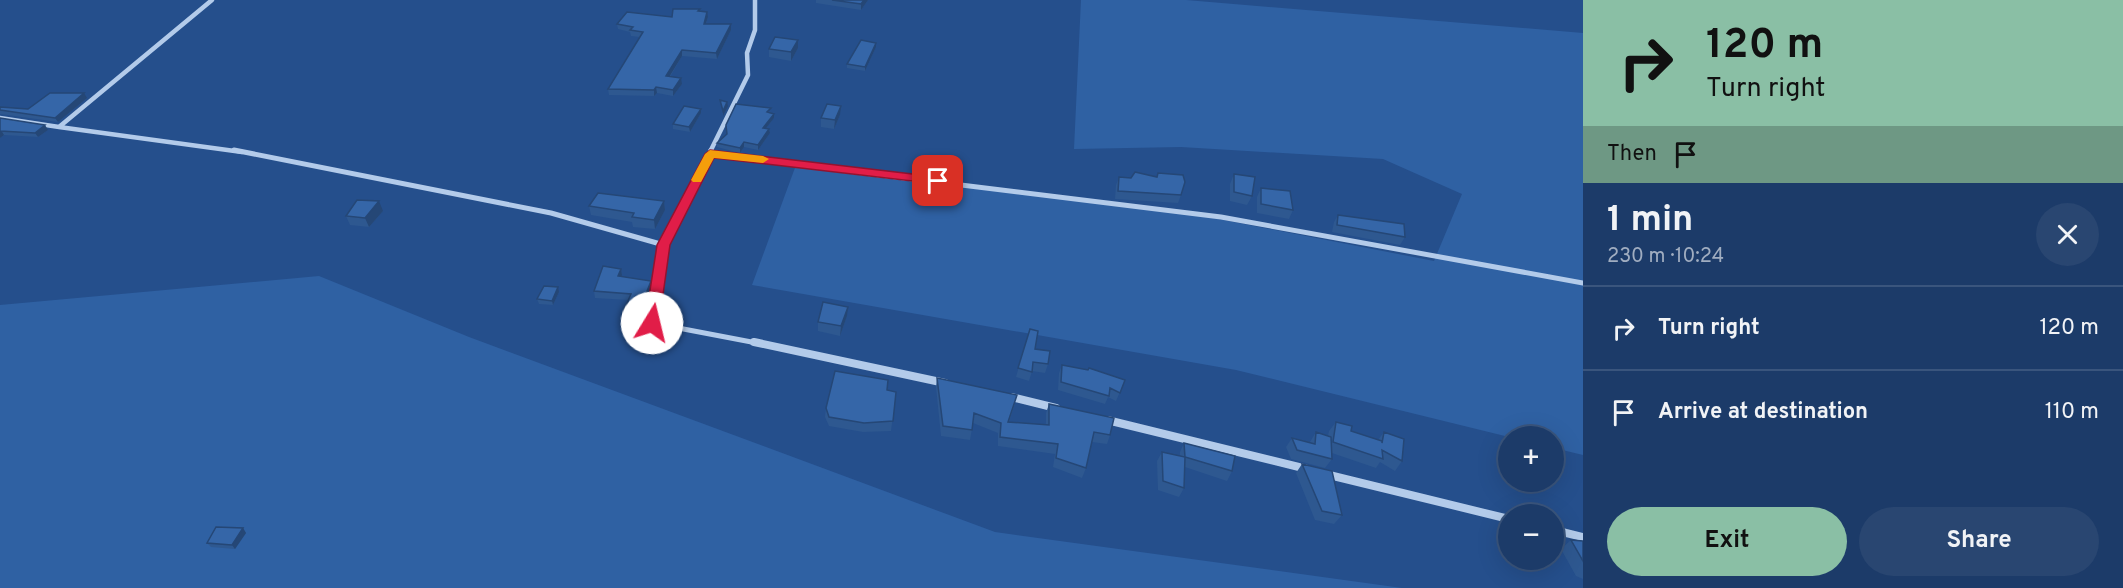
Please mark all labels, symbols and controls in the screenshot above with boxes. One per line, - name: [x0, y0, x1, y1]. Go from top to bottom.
- text: 120 m: [1706, 20, 1823, 73]
- icon: right: [1607, 24, 1685, 102]
- text: Turn right: [1706, 72, 1825, 106]
- icon: arrive: [1669, 138, 1702, 171]
- text: Then: [1607, 141, 1657, 168]
- pin: [912, 155, 963, 206]
- icon: arrive: [921, 164, 954, 197]
- text: 1 min: [1607, 198, 1693, 244]
- button: close: [2036, 203, 2099, 266]
- text: 230 m · 10:24: [1607, 244, 1724, 270]
- position arrow: [620, 291, 684, 355]
- icon: right: [1607, 312, 1640, 345]
- text: Turn right: [1658, 315, 1760, 342]
- text: 120 m: [2039, 315, 2099, 342]
- icon: arrive: [1607, 396, 1640, 429]
- text: Arrive at destination: [1658, 399, 1868, 426]
- text: 110 m: [2045, 399, 2099, 426]
- map controls: [1498, 426, 1564, 570]
- button: +: [1498, 426, 1564, 492]
- button: −: [1498, 504, 1564, 570]
- button: Exit: [1607, 507, 1847, 576]
- button: Share: [1859, 507, 2099, 576]

